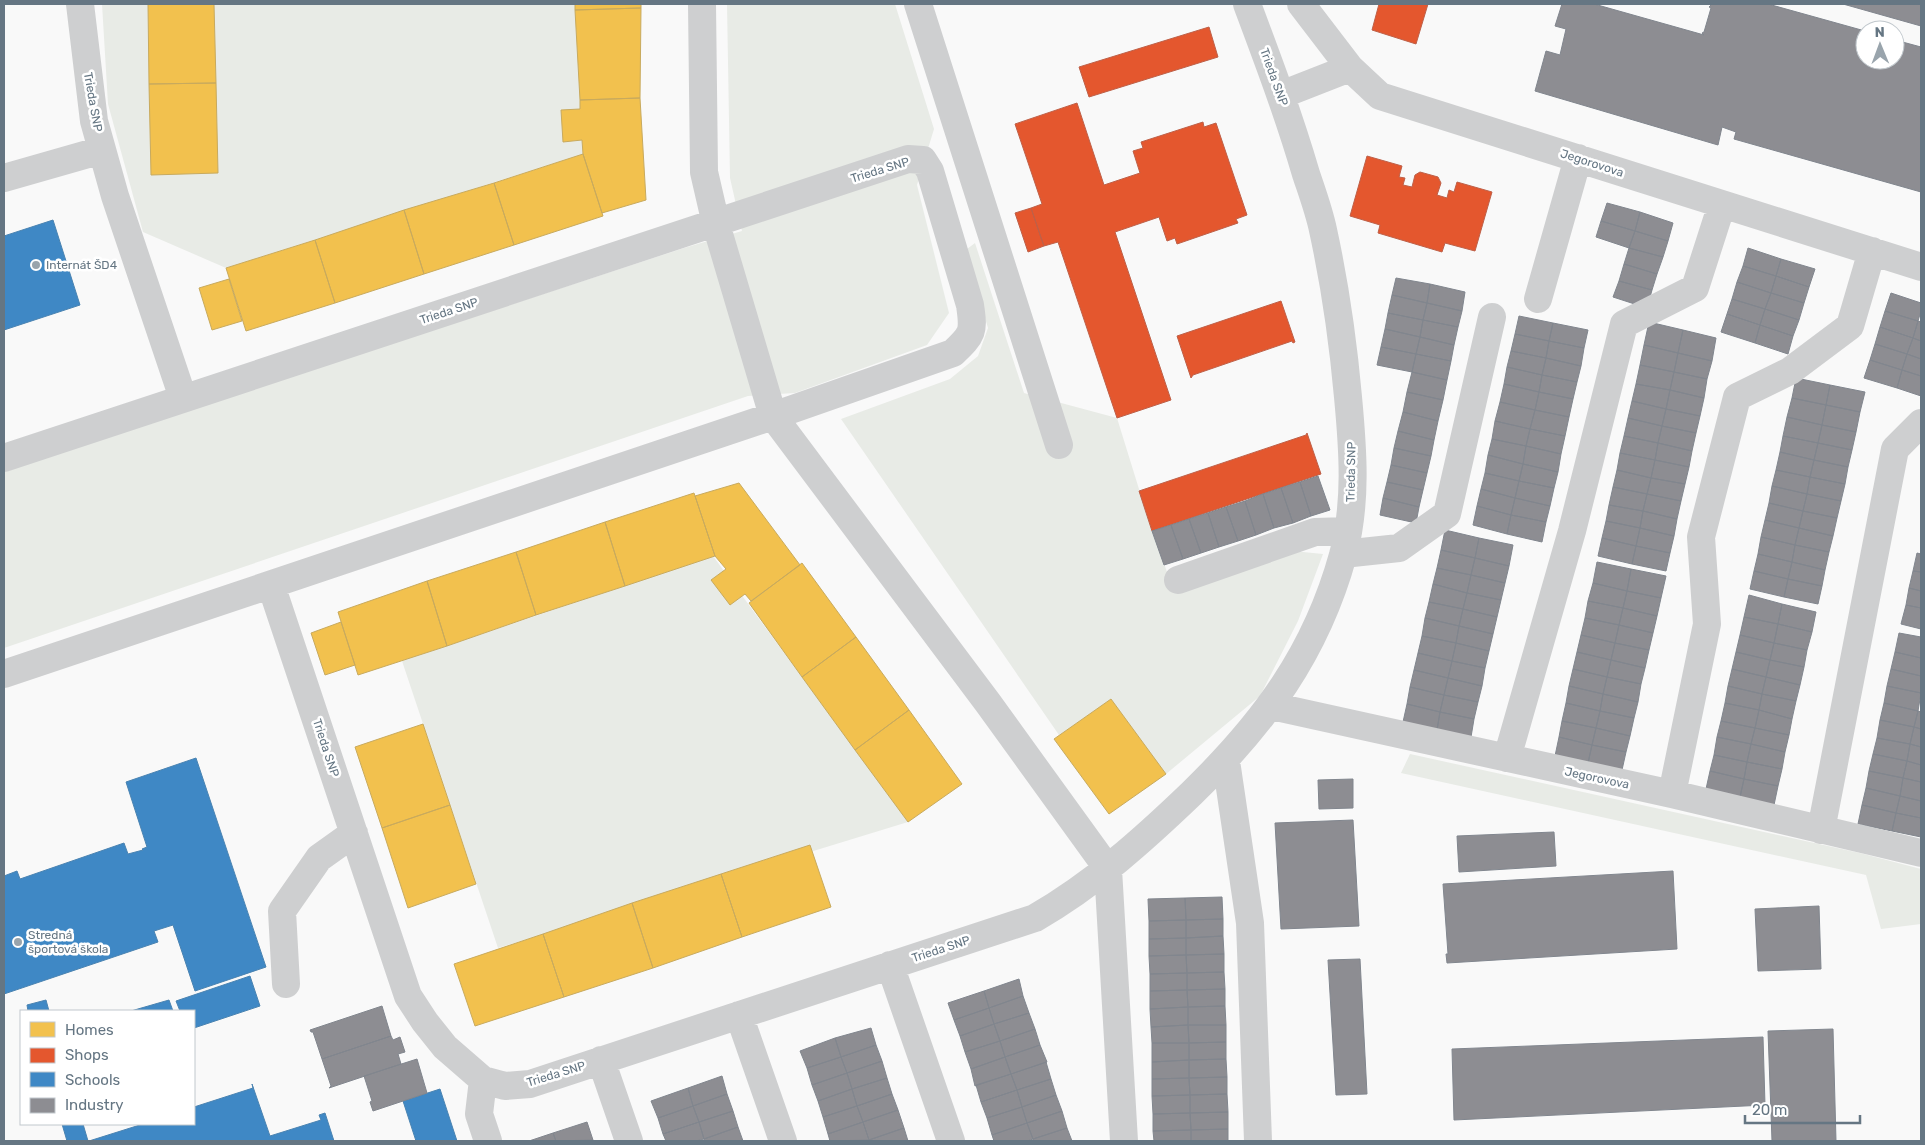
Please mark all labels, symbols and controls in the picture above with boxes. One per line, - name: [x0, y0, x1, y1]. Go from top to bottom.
- north arrow: [1855, 20, 1905, 70]
- text: N: [1875, 24, 1885, 41]
- street label: Trieda SNP: [1257, 46, 1291, 108]
- street label: Trieda SNP: [81, 71, 105, 133]
- street label: Jegorovova: [1559, 146, 1625, 180]
- street label: Trieda SNP: [849, 154, 911, 186]
- place label: Internát ŠD4: [46, 258, 118, 272]
- marker: Internát ŠD4: [30, 259, 42, 271]
- street label: Trieda SNP: [418, 295, 480, 327]
- street label: Trieda SNP: [1343, 441, 1359, 502]
- street label: Trieda SNP: [310, 717, 342, 779]
- street label: Jegorovova: [1563, 764, 1631, 792]
- place label: Stredná športová škola: [28, 928, 109, 956]
- street label: Trieda SNP: [910, 933, 972, 965]
- marker: Stredná športová škola: [12, 936, 24, 948]
- legend: [20, 1010, 195, 1125]
- text: Homes: [65, 1021, 114, 1039]
- text: Shops: [65, 1046, 109, 1064]
- street label: Trieda SNP: [525, 1058, 587, 1090]
- text: Schools: [65, 1071, 121, 1089]
- scale bar: [1745, 1092, 1860, 1124]
- text: Industry: [65, 1096, 124, 1114]
- text: 20 m: [1752, 1101, 1787, 1119]

